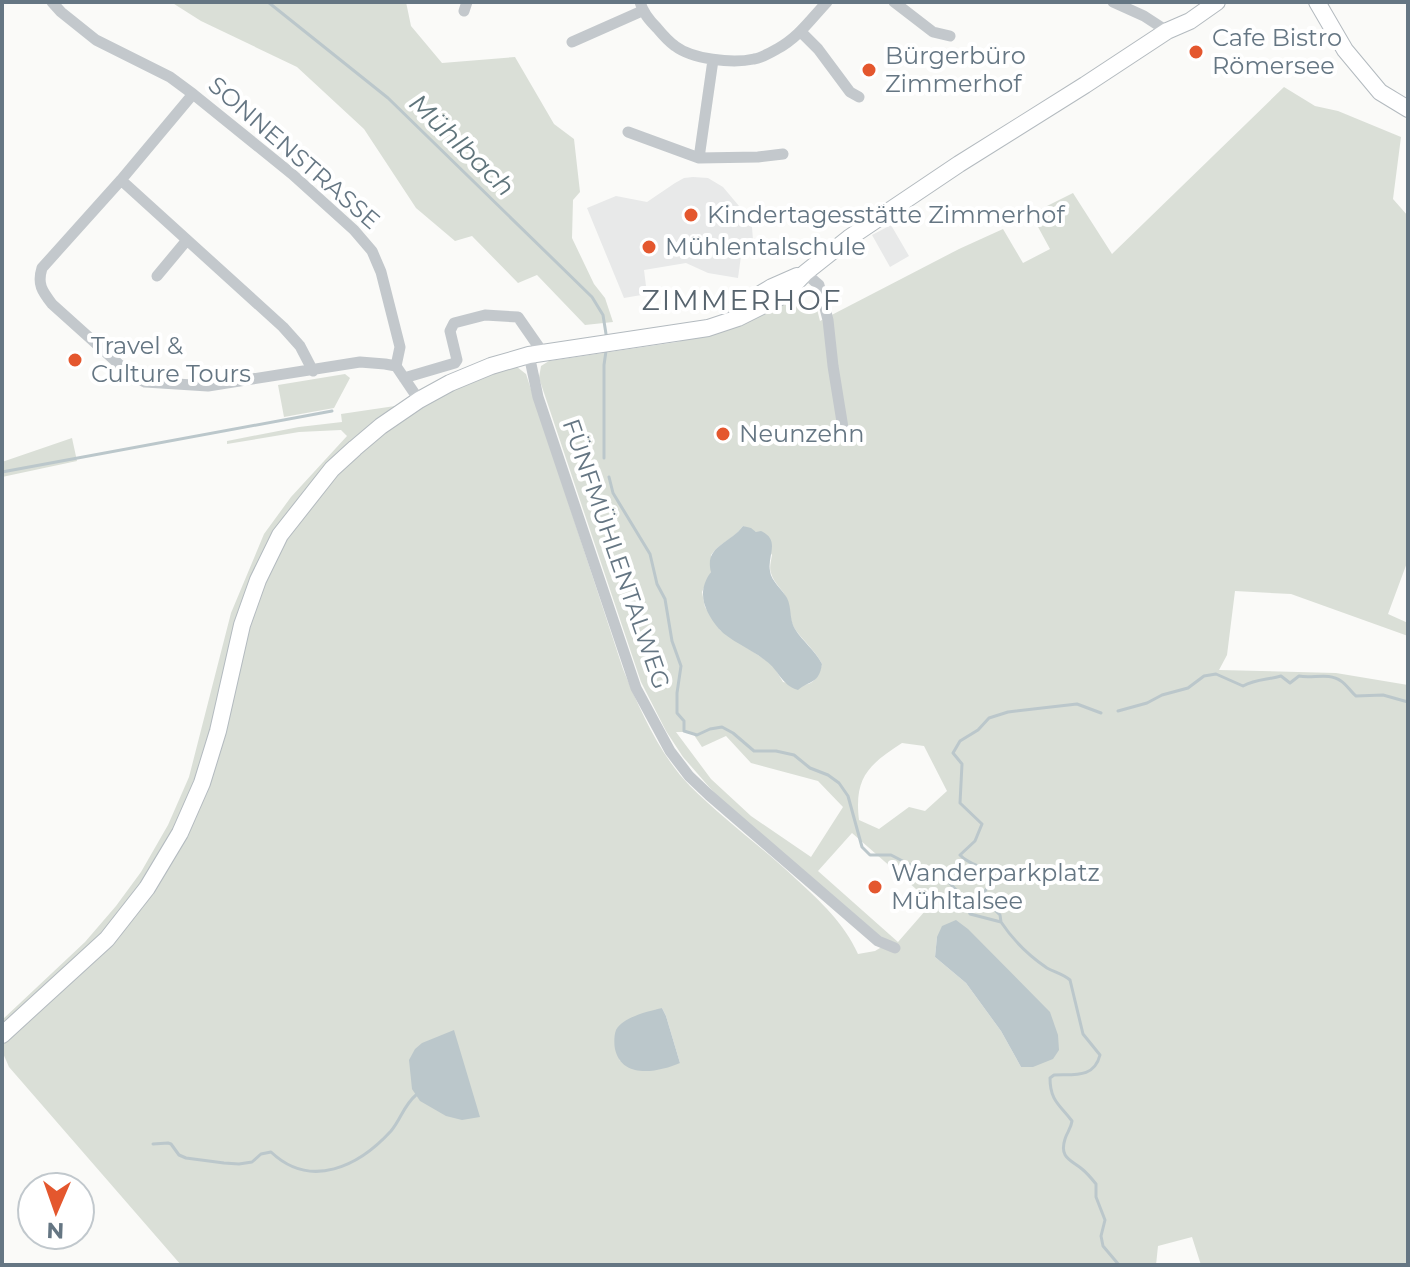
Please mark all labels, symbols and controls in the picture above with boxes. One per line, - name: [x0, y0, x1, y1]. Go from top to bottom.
- place label: Cafe Bistro Römersee: [1212, 23, 1342, 80]
- place label: Bürgerbüro Zimmerhof: [885, 41, 1026, 98]
- marker: Cafe Bistro Römersee: [1187, 43, 1205, 61]
- marker: Bürgerbüro Zimmerhof: [860, 61, 878, 79]
- street label: SONNENSTRASSE: [203, 70, 386, 235]
- water label: Mühlbach: [403, 87, 521, 203]
- place label: Kindertagesstätte Zimmerhof: [707, 200, 1065, 229]
- marker: Kindertagesstätte Zimmerhof: [682, 206, 700, 224]
- place label: Mühlentalschule: [665, 232, 866, 261]
- marker: Mühlentalschule: [640, 238, 658, 256]
- district label: ZIMMERHOF: [641, 283, 843, 317]
- place label: Travel & Culture Tours: [91, 331, 251, 388]
- marker: Travel & Culture Tours: [66, 351, 84, 369]
- street label: FÜNFMÜHLENTALWEG: [557, 415, 676, 693]
- place label: Neunzehn: [739, 419, 864, 448]
- marker: Neunzehn: [714, 425, 732, 443]
- place label: Wanderparkplatz Mühltalsee: [891, 858, 1100, 915]
- marker: Wanderparkplatz Mühltalsee: [866, 878, 884, 896]
- north arrow: [16, 1171, 96, 1251]
- text: N: [46, 1217, 65, 1244]

